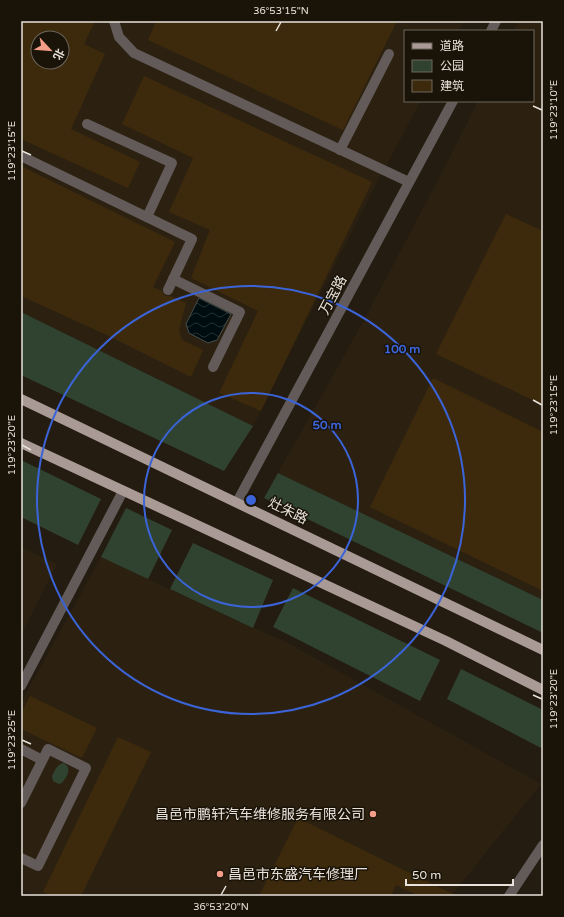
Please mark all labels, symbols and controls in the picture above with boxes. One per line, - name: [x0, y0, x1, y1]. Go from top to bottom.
- text: 36°53'15"N: [253, 5, 309, 17]
- north arrow: [30, 30, 70, 70]
- legend: [404, 30, 534, 102]
- text: 道路: [440, 39, 464, 53]
- text: 北: [50, 46, 67, 62]
- text: 公园: [440, 59, 464, 73]
- text: 建筑: [440, 79, 464, 93]
- text: 119°23'10"E: [548, 80, 560, 140]
- text: 119°23'15"E: [6, 121, 18, 181]
- street label: 万宝路: [316, 272, 350, 318]
- text: 100 m: [384, 342, 420, 356]
- text: 119°23'15"E: [548, 375, 560, 435]
- text: 119°23'20"E: [6, 415, 18, 475]
- text: 50 m: [312, 418, 342, 432]
- centre of rings: [244, 493, 258, 507]
- street label: 灶朱路: [265, 494, 311, 528]
- text: 119°23'20"E: [548, 669, 560, 729]
- text: 119°23'25"E: [6, 710, 18, 770]
- place label: 昌邑市鹏轩汽车维修服务有限公司: [155, 806, 365, 823]
- marker: 昌邑市鹏轩汽车维修服务有限公司: [368, 809, 378, 819]
- scale bar: [406, 861, 513, 887]
- place label: 昌邑市东盛汽车修理厂: [228, 866, 368, 883]
- text: 50 m: [412, 868, 441, 882]
- marker: 昌邑市东盛汽车修理厂: [215, 869, 225, 879]
- text: 36°53'20"N: [193, 901, 249, 913]

